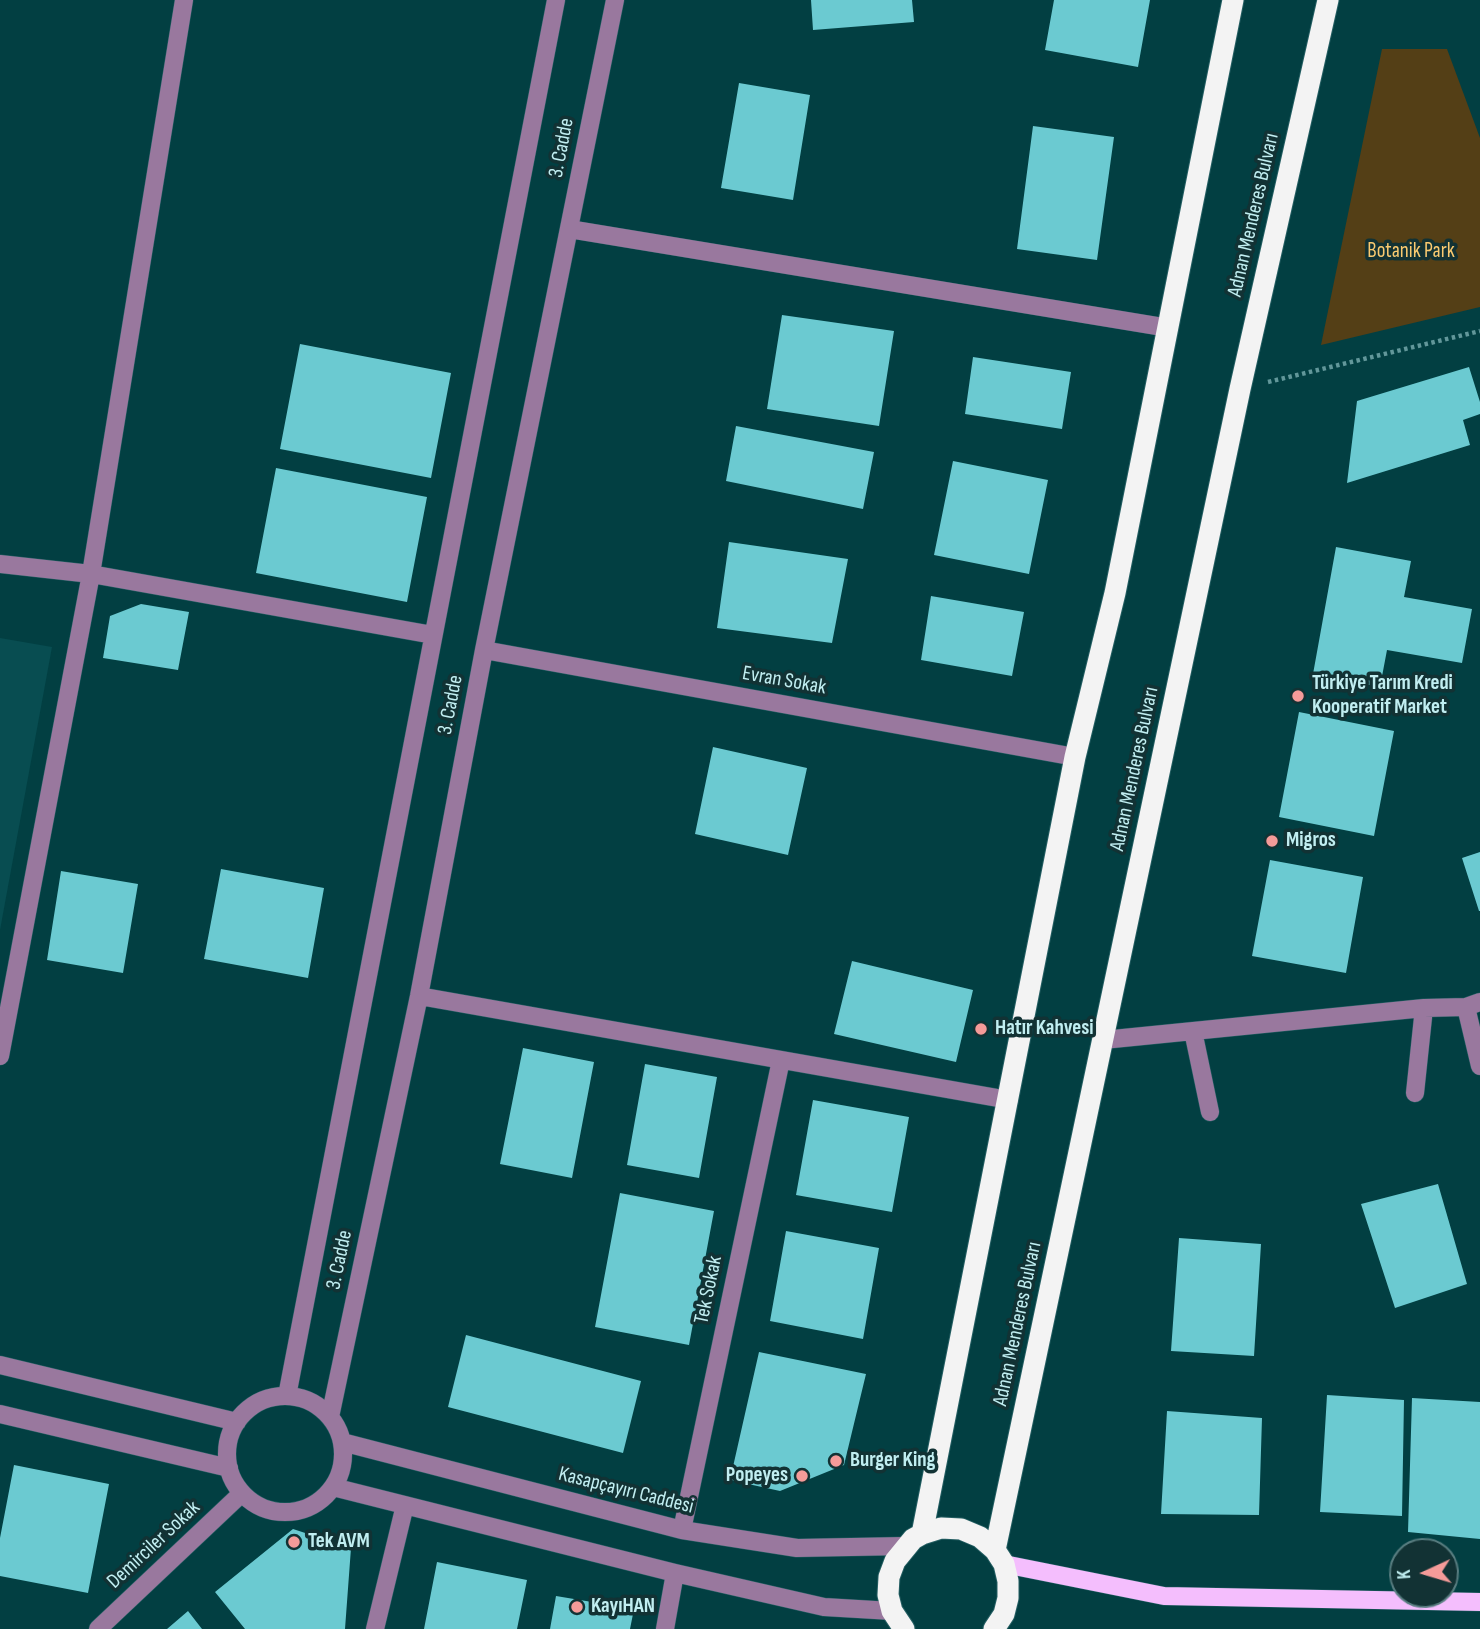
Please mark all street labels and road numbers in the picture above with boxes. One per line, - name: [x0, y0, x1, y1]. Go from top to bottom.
- street label: 3. Cadde: [544, 116, 580, 180]
- street label: Adnan Menderes Bulvarı: [1223, 131, 1285, 299]
- street label: Evran Sokak: [740, 661, 828, 701]
- street label: 3. Cadde: [433, 673, 469, 737]
- street label: Adnan Menderes Bulvarı: [1105, 685, 1165, 853]
- street label: 3. Cadde: [321, 1228, 359, 1292]
- street label: Adnan Menderes Bulvarı: [988, 1240, 1048, 1408]
- street label: Tek Sokak: [690, 1254, 728, 1326]
- street label: Kasapçayırı Caddesi: [556, 1462, 696, 1520]
- street label: Demirciler Sokak: [102, 1496, 206, 1594]

